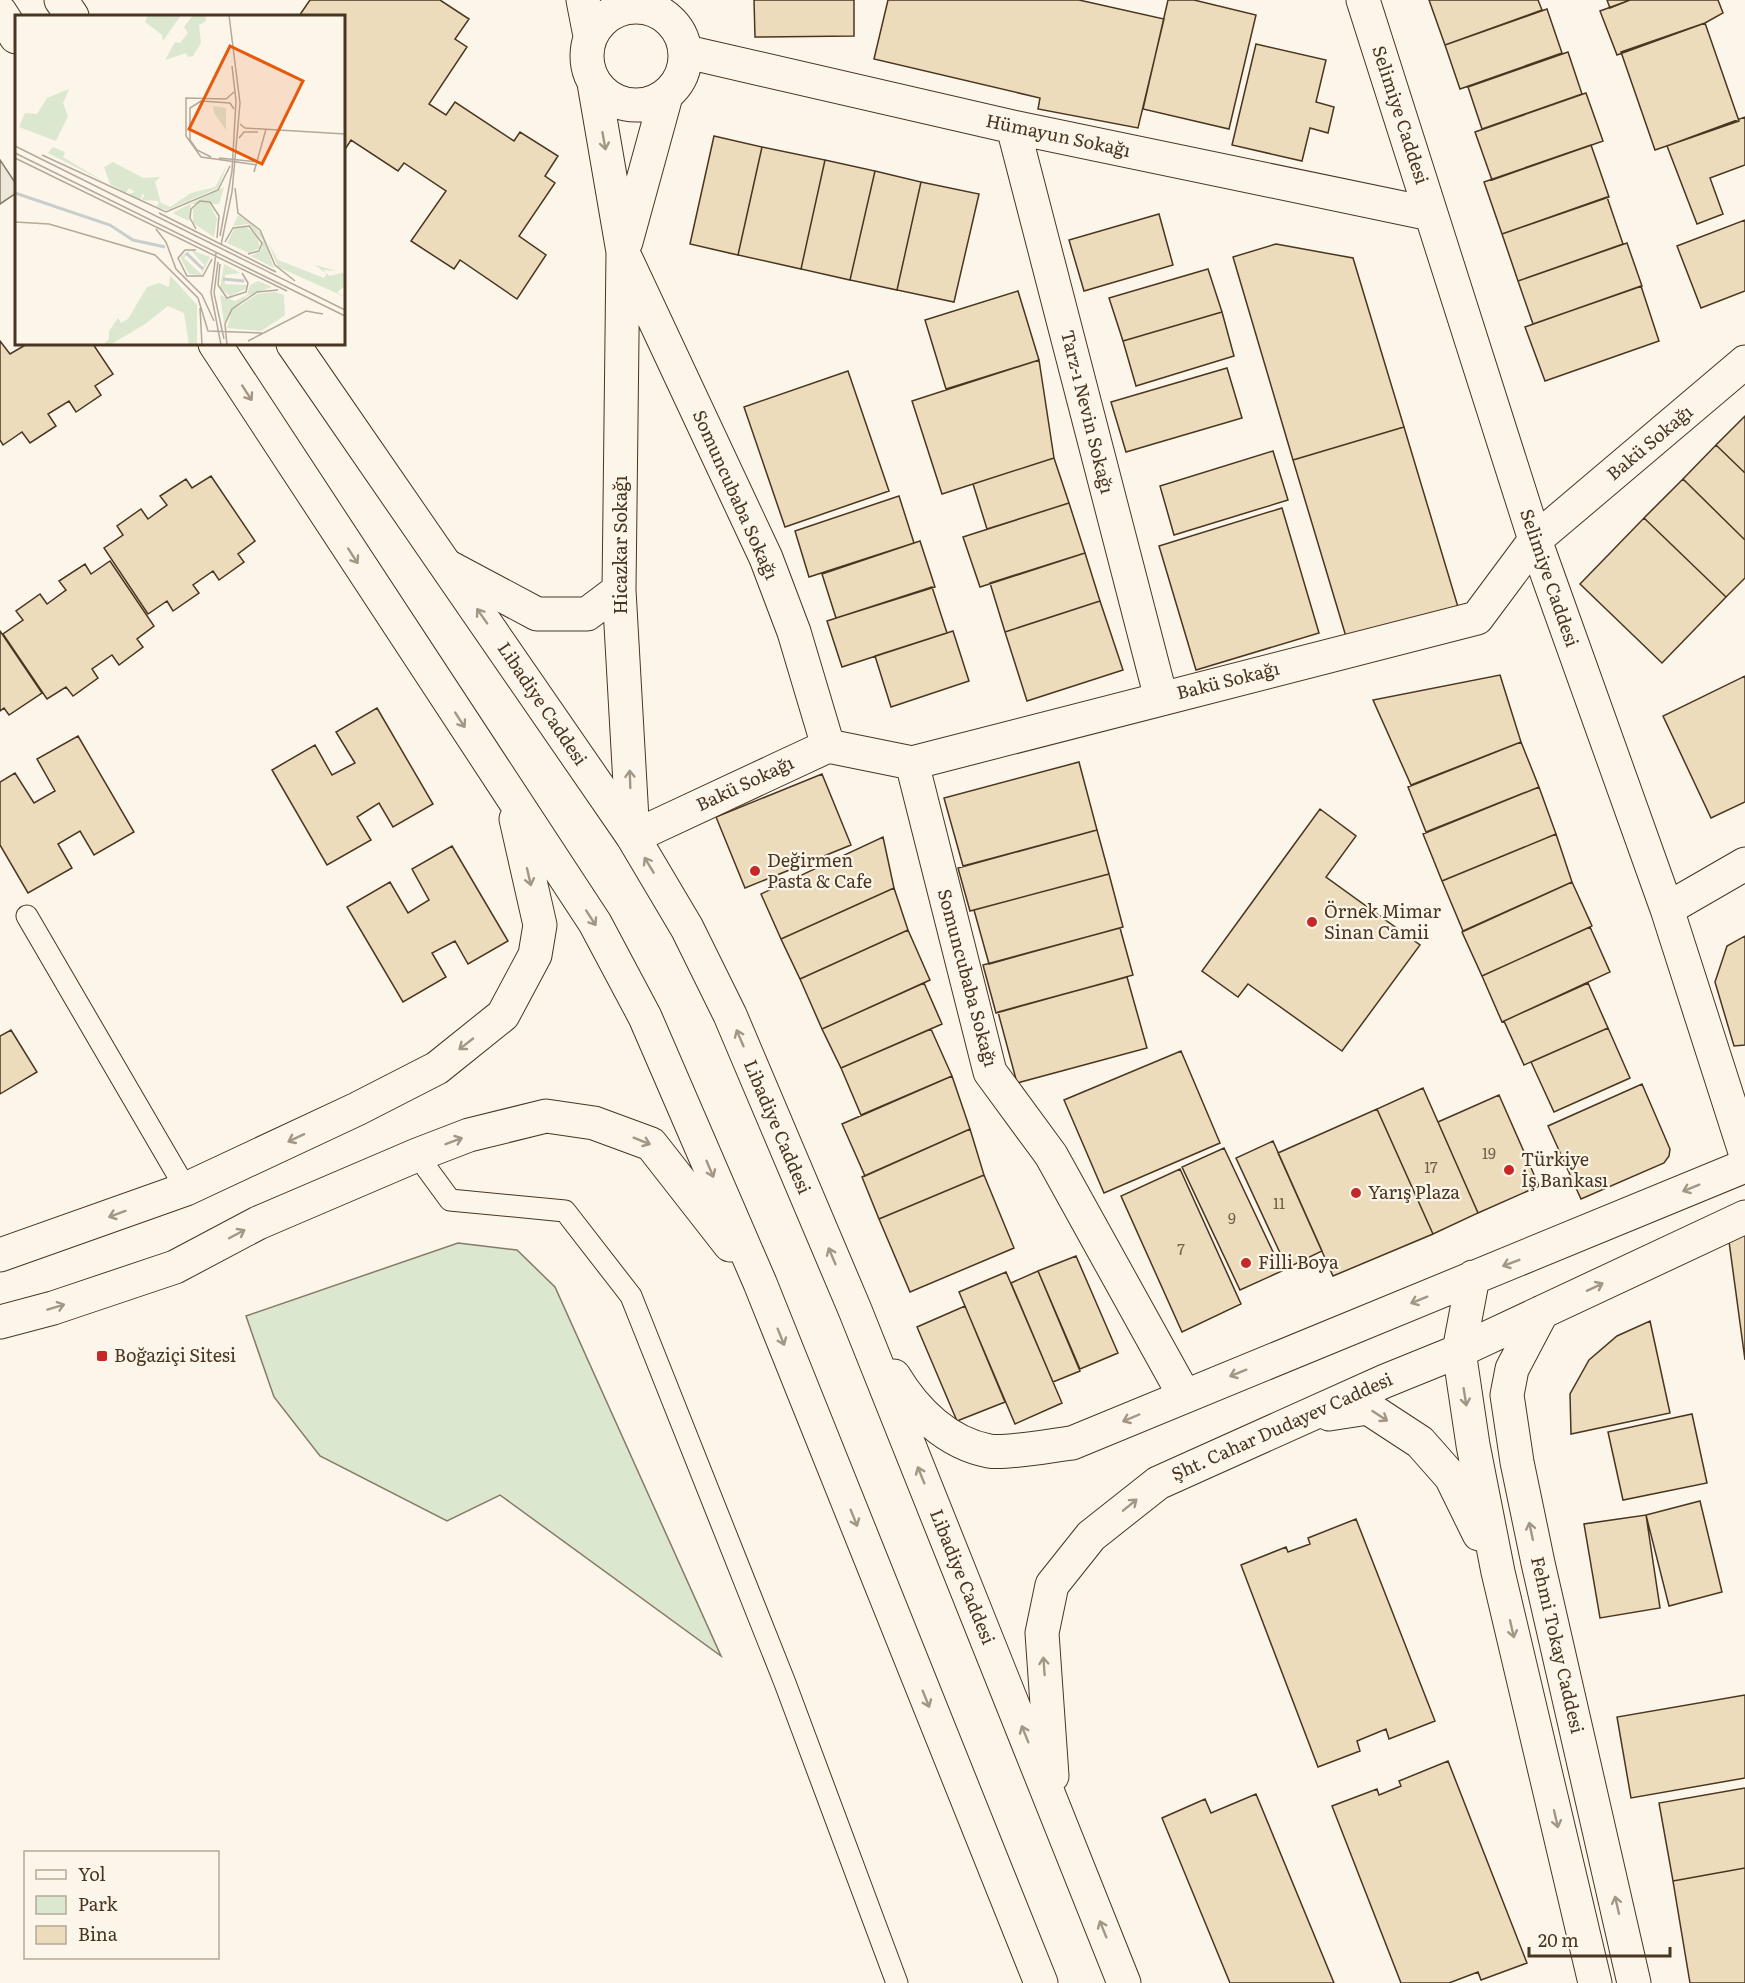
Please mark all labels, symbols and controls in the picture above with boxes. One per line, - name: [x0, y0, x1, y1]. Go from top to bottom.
- inset map: [15, 15, 345, 345]
- street label: Selimiye Caddesi: [1366, 42, 1437, 187]
- street label: Hümayun Sokağı: [983, 106, 1133, 163]
- one-way arrow: [599, 131, 610, 150]
- street label: Tarz-ı Nevin Sokağı: [1055, 327, 1122, 496]
- one-way arrow: [241, 384, 254, 401]
- street label: Bakü Sokağı: [1600, 398, 1698, 486]
- street label: Somuncubaba Sokağı: [687, 405, 786, 584]
- street label: Hicazkar Sokağı: [606, 476, 633, 614]
- street label: Selimiye Caddesi: [1514, 505, 1587, 650]
- one-way arrow: [348, 547, 360, 564]
- one-way arrow: [476, 609, 488, 625]
- street label: Libadiye Caddesi: [492, 636, 595, 770]
- street label: Bakü Sokağı: [1173, 654, 1282, 705]
- one-way arrow: [453, 711, 466, 728]
- street label: Bakü Sokağı: [691, 748, 798, 817]
- one-way arrow: [624, 769, 636, 789]
- place label: Değirmen Pasta & Cafe: [767, 846, 872, 894]
- one-way arrow: [643, 857, 655, 874]
- marker: Değirmen Pasta & Cafe: [748, 864, 762, 878]
- one-way arrow: [524, 867, 535, 886]
- street label: Somuncubaba Sokağı: [932, 886, 1005, 1070]
- place label: Örnek Mimar Sinan Camii: [1324, 897, 1441, 945]
- one-way arrow: [585, 909, 597, 926]
- marker: Örnek Mimar Sinan Camii: [1305, 915, 1319, 929]
- one-way arrow: [733, 1029, 744, 1047]
- one-way arrow: [458, 1038, 474, 1051]
- street label: Libadiye Caddesi: [738, 1055, 819, 1198]
- one-way arrow: [287, 1132, 305, 1144]
- one-way arrow: [445, 1135, 463, 1146]
- one-way arrow: [632, 1136, 651, 1147]
- house number: 19: [1482, 1141, 1496, 1164]
- place label: Türkiye İş Bankası: [1521, 1145, 1608, 1193]
- house number: 17: [1424, 1155, 1438, 1178]
- one-way arrow: [705, 1160, 717, 1178]
- marker: Türkiye İş Bankası: [1502, 1163, 1516, 1177]
- place label: Yarış Plaza: [1368, 1178, 1460, 1205]
- one-way arrow: [1682, 1183, 1701, 1194]
- marker: Yarış Plaza: [1349, 1186, 1363, 1200]
- house number: 11: [1273, 1191, 1285, 1214]
- house number: 9: [1228, 1206, 1236, 1229]
- one-way arrow: [108, 1210, 126, 1221]
- one-way arrow: [228, 1228, 245, 1240]
- house number: 7: [1177, 1237, 1185, 1260]
- one-way arrow: [826, 1248, 837, 1266]
- place label: Filli Boya: [1258, 1248, 1339, 1275]
- marker: Filli Boya: [1239, 1256, 1253, 1270]
- one-way arrow: [1502, 1258, 1520, 1269]
- one-way arrow: [1586, 1280, 1604, 1292]
- one-way arrow: [1410, 1295, 1429, 1306]
- one-way arrow: [46, 1301, 65, 1312]
- one-way arrow: [777, 1328, 788, 1346]
- place label: Boğaziçi Sitesi: [114, 1341, 236, 1368]
- marker: Boğaziçi Sitesi: [95, 1349, 109, 1363]
- street label: Şht. Cahar Dudayev Caddesi: [1166, 1365, 1396, 1487]
- one-way arrow: [1230, 1368, 1248, 1379]
- one-way arrow: [1460, 1387, 1471, 1406]
- one-way arrow: [1371, 1410, 1388, 1422]
- one-way arrow: [1122, 1413, 1140, 1424]
- one-way arrow: [915, 1466, 926, 1485]
- one-way arrow: [1122, 1498, 1138, 1511]
- street label: Libadiye Caddesi: [924, 1505, 1003, 1648]
- one-way arrow: [849, 1509, 860, 1527]
- one-way arrow: [1525, 1522, 1537, 1541]
- street label: Fehmi Tokay Caddesi: [1525, 1553, 1592, 1736]
- one-way arrow: [1506, 1619, 1518, 1638]
- one-way arrow: [1038, 1656, 1049, 1676]
- one-way arrow: [921, 1690, 932, 1708]
- one-way arrow: [1019, 1725, 1030, 1744]
- one-way arrow: [1551, 1809, 1563, 1828]
- legend: [24, 1851, 219, 1959]
- text: Yol: [78, 1860, 106, 1887]
- text: Park: [78, 1890, 119, 1917]
- one-way arrow: [1611, 1896, 1623, 1915]
- text: Bina: [78, 1920, 118, 1947]
- one-way arrow: [1096, 1920, 1107, 1938]
- scale bar: [1529, 1920, 1670, 1958]
- text: 20 m: [1538, 1926, 1579, 1953]

